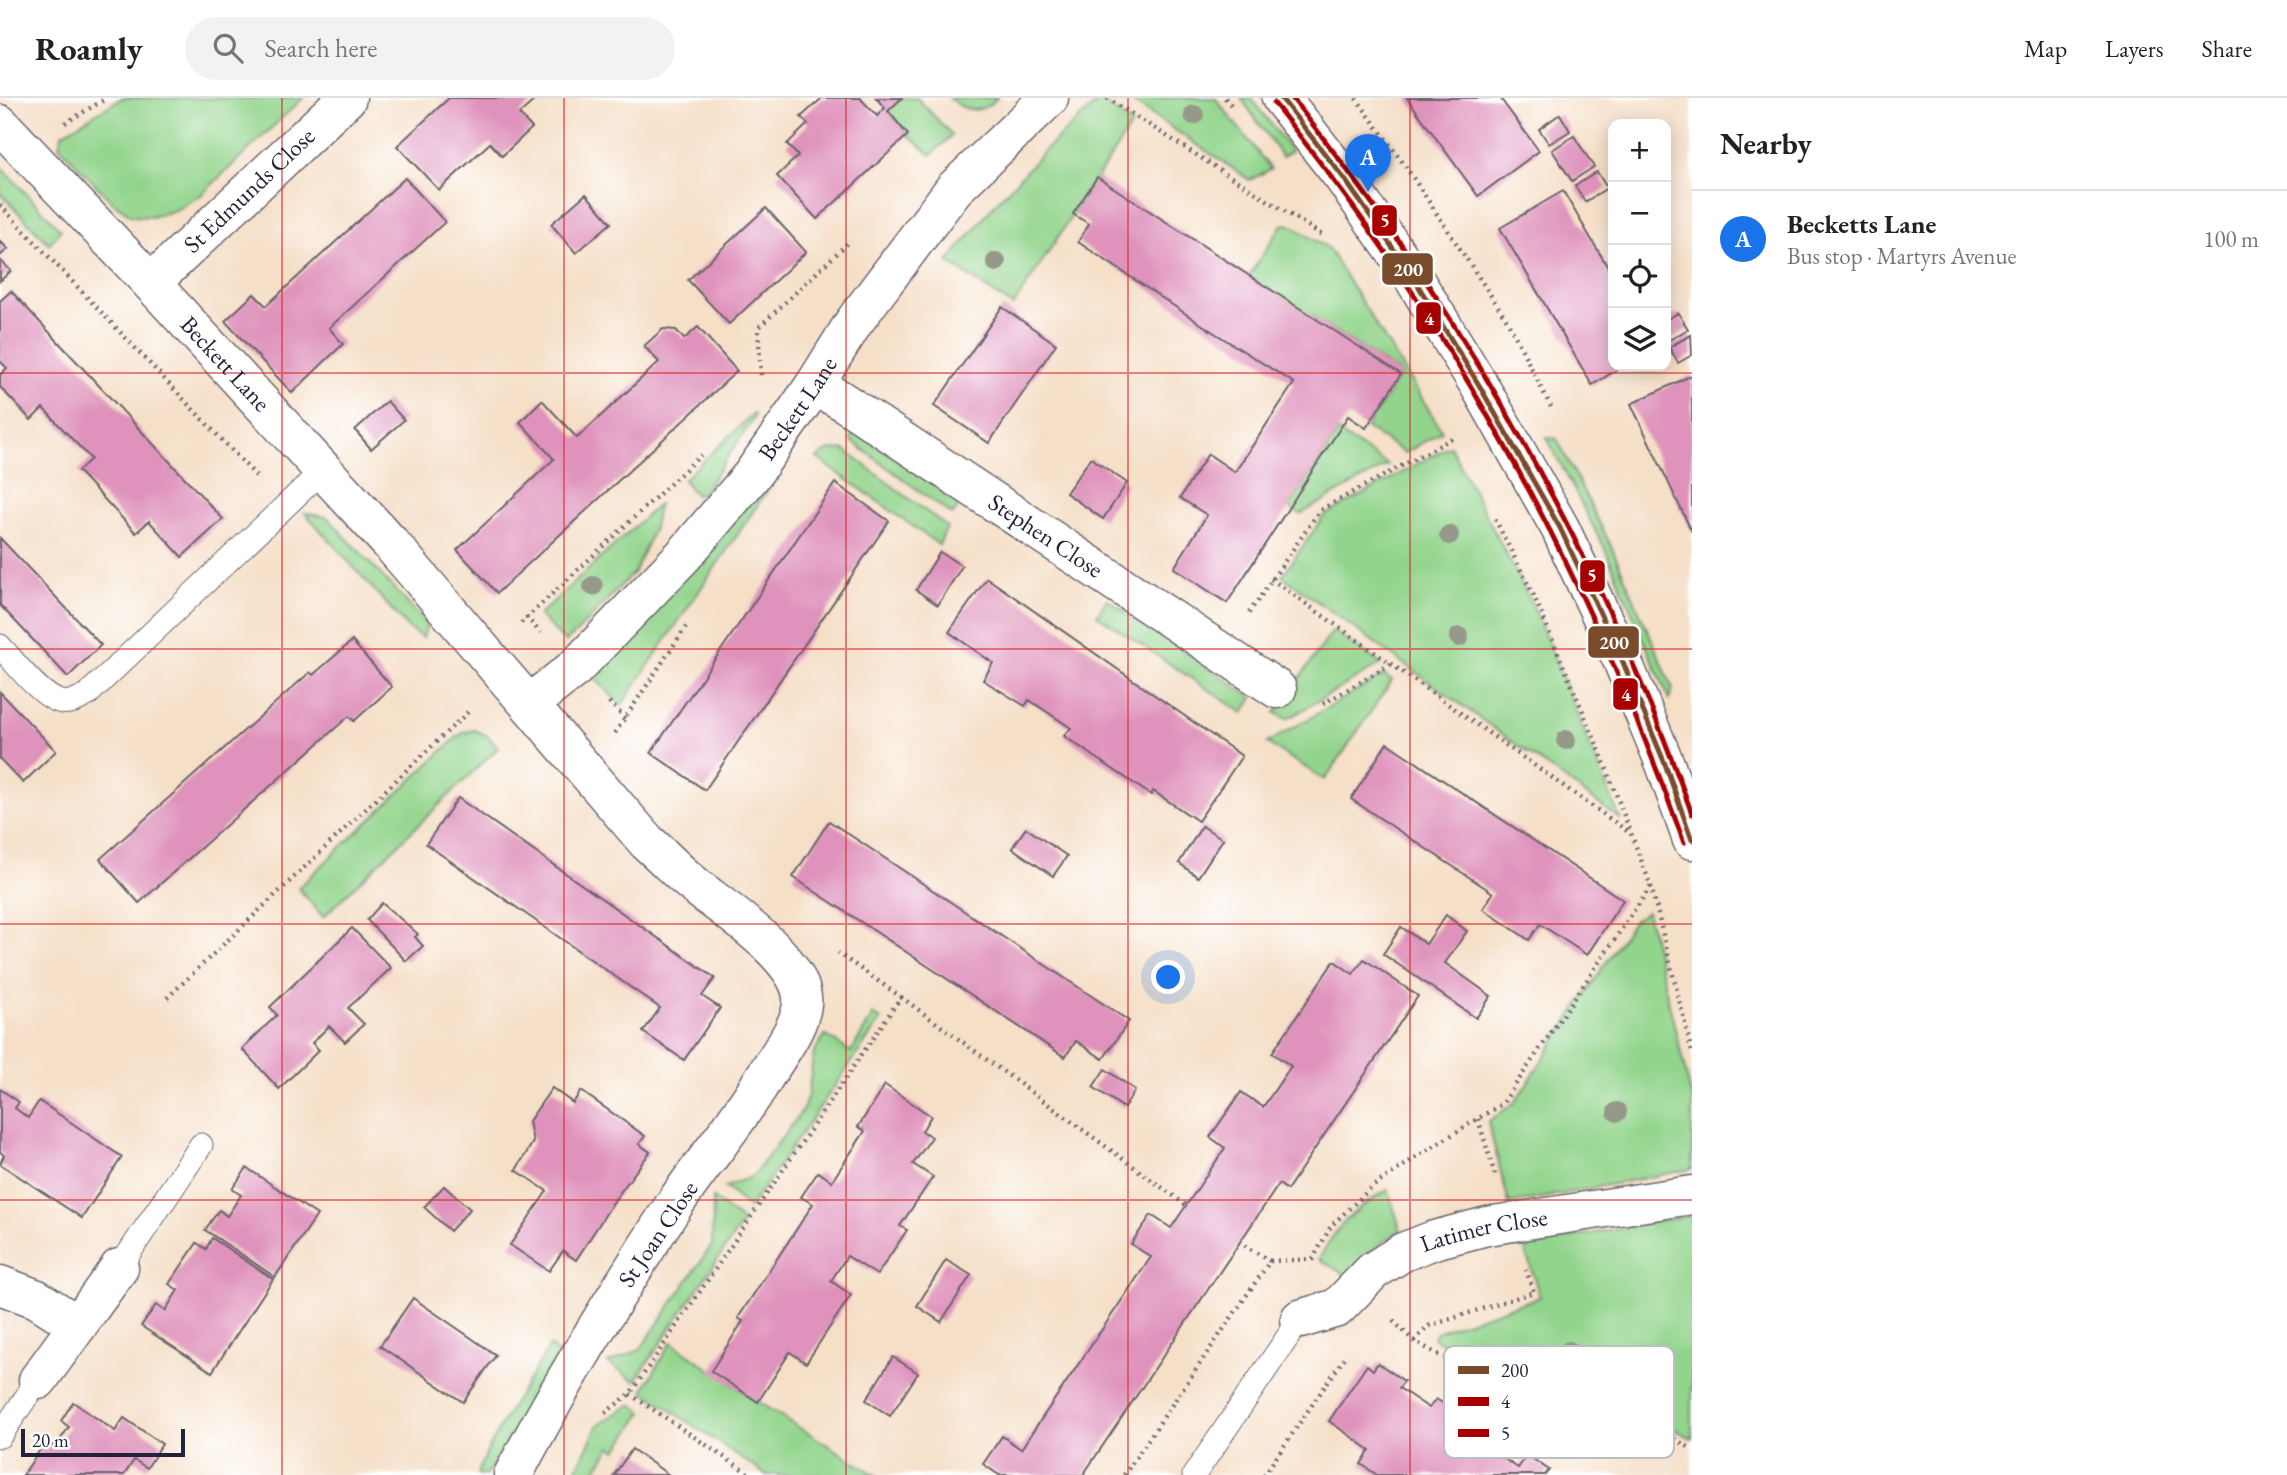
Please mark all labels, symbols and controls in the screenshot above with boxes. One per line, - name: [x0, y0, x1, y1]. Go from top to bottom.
- search box: [185, 17, 675, 80]
- text: Roamly: [35, 27, 143, 70]
- icon: search: [209, 29, 247, 67]
- text: Search here: [265, 31, 377, 65]
- text: Map: [2024, 33, 2067, 64]
- text: Layers: [2105, 33, 2164, 64]
- text: Share: [2202, 33, 2252, 64]
- map controls: [1608, 119, 1671, 371]
- button: +: [1608, 119, 1671, 182]
- street label: St Edmunds Close: [177, 121, 321, 259]
- text: Nearby: [1720, 124, 1812, 163]
- pin: A: [1345, 134, 1391, 192]
- button: −: [1608, 182, 1671, 245]
- line badge: 5: [1371, 204, 1398, 237]
- text: Becketts Lane: [1787, 207, 1936, 241]
- text: 5: [1380, 208, 1390, 233]
- text: A: [1735, 224, 1751, 254]
- text: 100 m: [2203, 224, 2259, 254]
- text: Bus stop · Martyrs Avenue: [1787, 241, 2017, 271]
- button: locate: [1608, 245, 1671, 308]
- line badge: 200: [1381, 252, 1434, 286]
- text: 200: [1393, 257, 1423, 282]
- line badge: 4: [1415, 301, 1442, 335]
- text: 4: [1424, 306, 1435, 331]
- button: layers: [1608, 308, 1671, 371]
- street label: Beckett Lane: [174, 309, 277, 418]
- street label: Beckett Lane: [751, 351, 844, 466]
- street label: Stephen Close: [983, 486, 1109, 585]
- line badge: 5: [1579, 559, 1606, 593]
- text: 5: [1587, 563, 1597, 588]
- line badge: 200: [1587, 625, 1640, 659]
- text: 200: [1599, 630, 1629, 655]
- line badge: 4: [1612, 677, 1639, 711]
- text: 4: [1621, 682, 1632, 707]
- your location: [1151, 960, 1185, 994]
- street label: St Joan Close: [611, 1175, 705, 1293]
- street label: Latimer Close: [1415, 1201, 1550, 1259]
- legend: [1444, 1346, 1674, 1458]
- text: 200: [1501, 1358, 1528, 1383]
- text: 4: [1501, 1389, 1511, 1414]
- text: 5: [1501, 1421, 1510, 1446]
- scale bar: [21, 1426, 186, 1458]
- text: 20 m: [32, 1428, 69, 1453]

